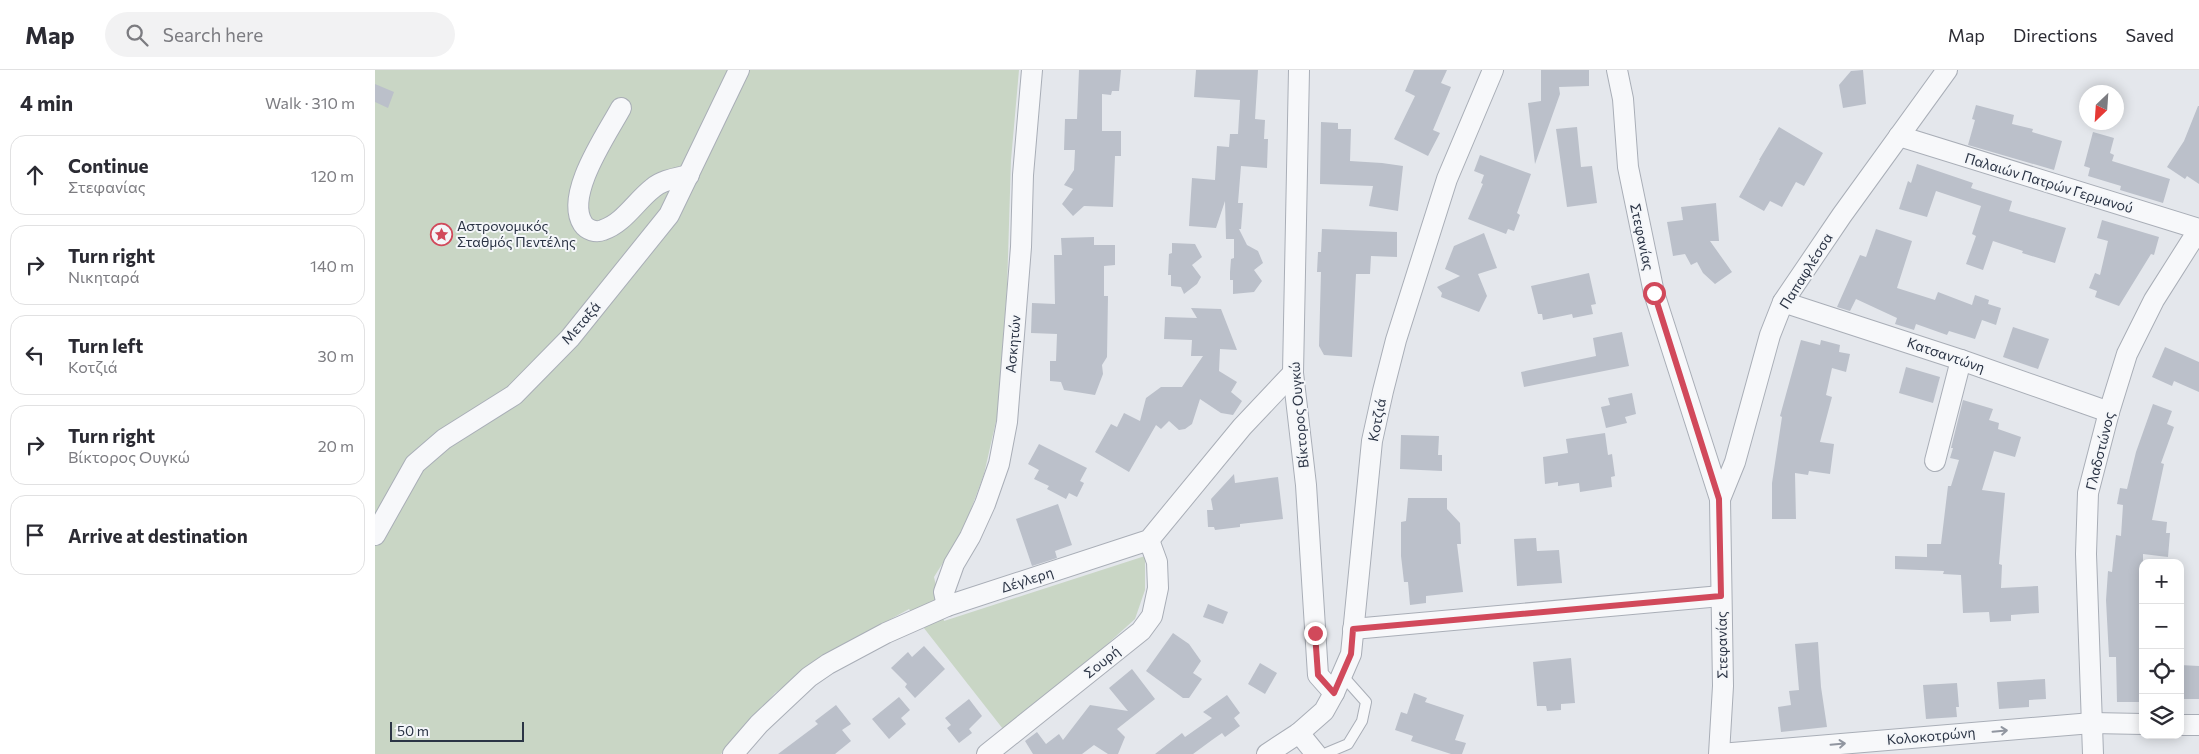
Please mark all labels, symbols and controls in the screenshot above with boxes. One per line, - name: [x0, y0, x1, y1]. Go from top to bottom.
- search box: [105, 12, 455, 57]
- text: Map: [25, 20, 75, 49]
- icon: search: [123, 21, 151, 49]
- text: Search here: [163, 23, 263, 46]
- text: Map: [1948, 24, 1985, 46]
- text: Directions: [2013, 24, 2097, 46]
- text: Saved: [2125, 24, 2174, 46]
- north arrow: [2079, 85, 2124, 130]
- text: 4 min: [20, 90, 73, 115]
- text: Walk · 310 m: [265, 93, 355, 112]
- street label: Παλαιών Πατρών Γερμανού: [1963, 149, 2136, 216]
- text: Continue: [68, 154, 148, 177]
- icon: ahead: [21, 161, 49, 189]
- text: 120 m: [311, 166, 354, 185]
- text: Στεφανίας: [68, 177, 146, 196]
- street label: Στεφανίας: [1627, 202, 1658, 272]
- place label: Αστρονομικός Σταθμός Πεντέλης: [457, 217, 576, 250]
- place icon: Αστρονομικός Σταθμός Πεντέλης: [429, 222, 453, 246]
- street label: Παπαφλέσσα: [1775, 230, 1836, 312]
- text: Turn right: [68, 244, 155, 267]
- icon: right: [21, 251, 49, 279]
- text: 140 m: [310, 256, 354, 275]
- text: Νικηταρά: [68, 267, 139, 286]
- route start: [1643, 282, 1666, 305]
- street label: Μεταξά: [558, 298, 604, 347]
- street label: Ασκητών: [1001, 314, 1024, 374]
- street label: Κατσαντώνη: [1905, 333, 1987, 376]
- text: Turn left: [68, 334, 143, 357]
- icon: left: [21, 341, 49, 369]
- text: 30 m: [317, 346, 354, 365]
- text: Κοτζιά: [68, 357, 118, 376]
- street label: Βίκτορος Ουγκώ: [1285, 361, 1312, 469]
- street label: Κοτζιά: [1364, 397, 1389, 443]
- street label: Γλαδστώνος: [2082, 410, 2117, 492]
- text: Turn right: [68, 424, 155, 447]
- icon: right: [21, 431, 49, 459]
- text: 20 m: [318, 436, 354, 455]
- text: Βίκτορος Ουγκώ: [68, 447, 190, 466]
- icon: arrive: [21, 521, 49, 549]
- text: Arrive at destination: [68, 524, 248, 547]
- map controls: [2139, 559, 2184, 739]
- button: +: [2139, 559, 2184, 604]
- street label: Δέγλερη: [998, 563, 1055, 596]
- button: −: [2139, 604, 2184, 649]
- street label: Στεφανίας: [1712, 611, 1731, 679]
- route end: [1304, 622, 1327, 645]
- street label: Σουρή: [1080, 642, 1123, 681]
- button: locate: [2139, 649, 2184, 694]
- button: layers: [2139, 694, 2184, 739]
- scale bar: [390, 719, 524, 742]
- text: 50 m: [397, 722, 429, 739]
- street label: Κολοκοτρώνη: [1886, 723, 1976, 748]
- one-way arrow: [1991, 726, 2007, 735]
- one-way arrow: [1829, 739, 1845, 749]

